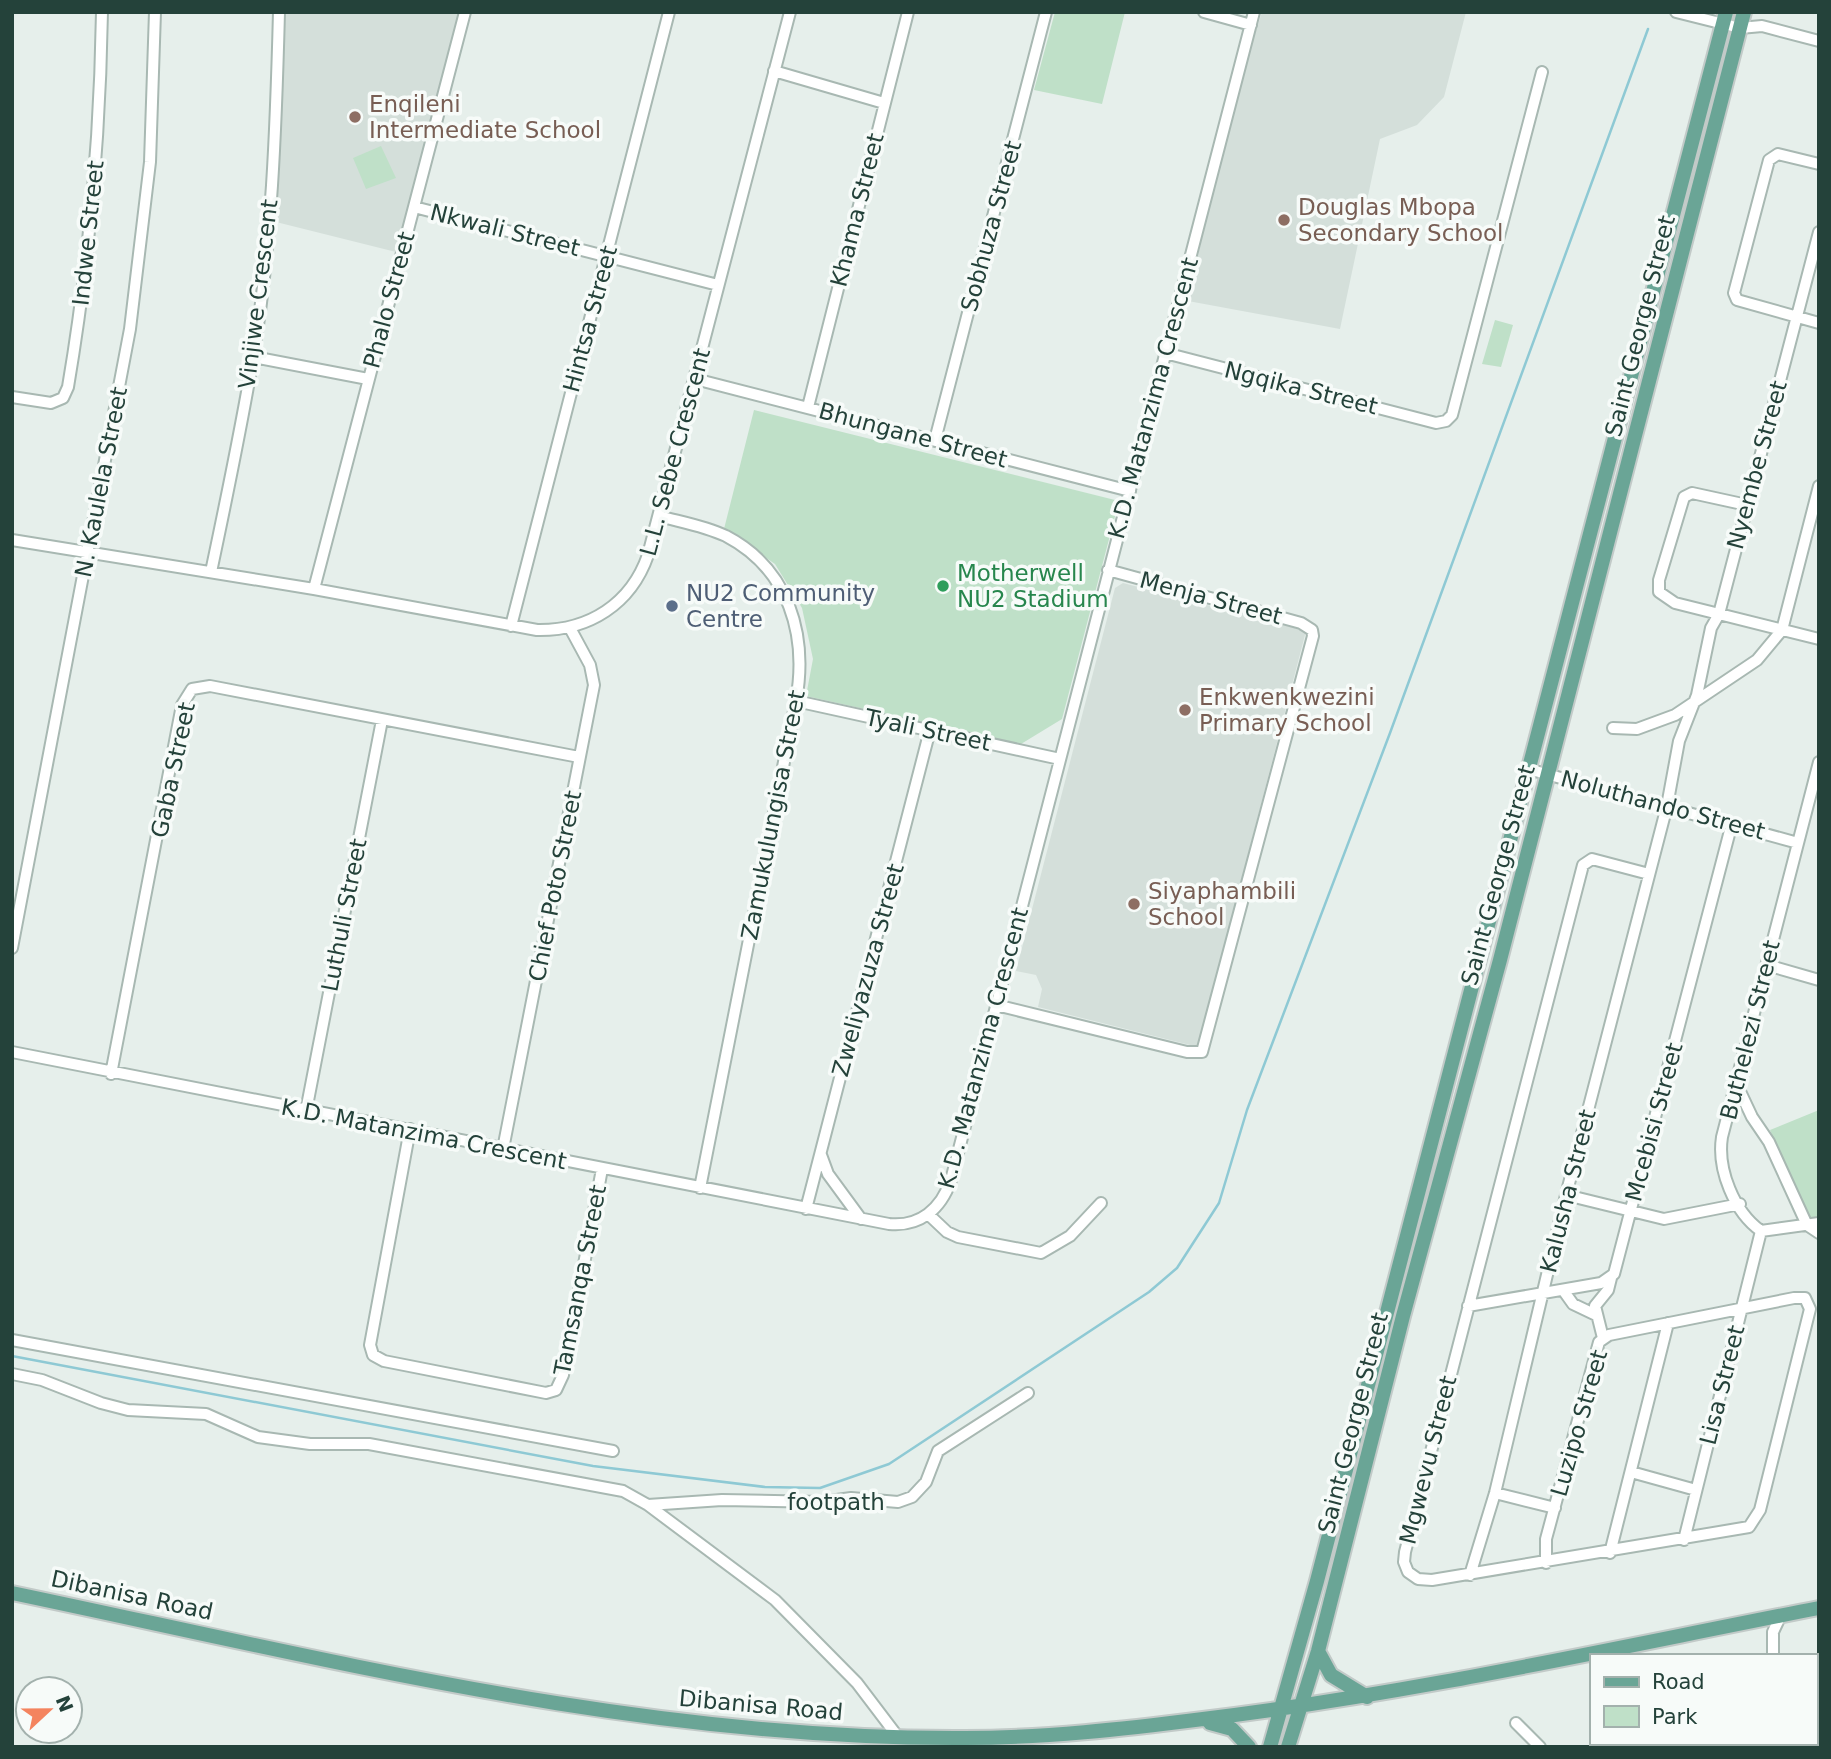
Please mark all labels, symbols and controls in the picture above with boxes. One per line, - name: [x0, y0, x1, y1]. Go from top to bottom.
- place label: Enqileni Intermediate School: [369, 91, 601, 143]
- marker: Enqileni Intermediate School: [347, 109, 363, 125]
- street label: Khama Street: [825, 130, 889, 290]
- street label: Sobhuza Street: [956, 138, 1026, 314]
- street label: Indwe Street: [67, 159, 109, 307]
- place label: Douglas Mbopa Secondary School: [1298, 194, 1503, 246]
- street label: Vinjiwe Crescent: [233, 198, 283, 390]
- street label: Nkwali Street: [427, 199, 583, 261]
- marker: Douglas Mbopa Secondary School: [1276, 212, 1292, 228]
- street label: Saint George Street: [1600, 213, 1680, 439]
- street label: Phalo Street: [358, 229, 420, 371]
- street label: Hintsa Street: [558, 243, 622, 395]
- street label: K.D. Matanzima Crescent: [1103, 254, 1203, 542]
- street label: L.L. Sebe Crescent: [635, 345, 715, 559]
- street label: Ngqika Street: [1222, 356, 1380, 420]
- street label: Nyembe Street: [1722, 378, 1792, 552]
- street label: N. Kaulela Street: [70, 385, 132, 579]
- street label: Bhungane Street: [816, 397, 1010, 473]
- place label: Motherwell NU2 Stadium: [957, 560, 1109, 612]
- street label: Menja Street: [1137, 567, 1285, 629]
- marker: Motherwell NU2 Stadium: [935, 578, 951, 594]
- place label: NU2 Community Centre: [686, 580, 875, 632]
- marker: NU2 Community Centre: [664, 598, 680, 614]
- place label: Enkwenkwezini Primary School: [1199, 684, 1375, 736]
- street label: Zamukulungisa Street: [736, 688, 810, 942]
- street label: Gaba Street: [146, 700, 200, 840]
- marker: Enkwenkwezini Primary School: [1177, 702, 1193, 718]
- street label: Tyali Street: [862, 704, 993, 756]
- street label: Saint George Street: [1456, 762, 1540, 988]
- street label: Noluthando Street: [1558, 765, 1768, 845]
- street label: Chief Poto Street: [524, 788, 586, 984]
- street label: Luthuli Street: [316, 836, 372, 994]
- street label: Zweliyazuza Street: [827, 861, 909, 1079]
- place label: Siyaphambili School: [1148, 878, 1296, 930]
- marker: Siyaphambili School: [1126, 896, 1142, 912]
- street label: K.D. Matanzima Crescent: [933, 904, 1033, 1192]
- street label: Buthelezi Street: [1715, 937, 1785, 1123]
- street label: Mcebisi Street: [1620, 1040, 1688, 1204]
- street label: K.D. Matanzima Crescent: [279, 1094, 569, 1174]
- street label: Kalusha Street: [1535, 1107, 1601, 1275]
- street label: Tamsanqa Street: [549, 1183, 611, 1378]
- street label: Saint George Street: [1313, 1310, 1393, 1536]
- street label: Lisa Street: [1695, 1322, 1749, 1448]
- street label: Luzipo Street: [1546, 1347, 1612, 1499]
- street label: Mgwevu Street: [1394, 1373, 1462, 1547]
- street label: footpath: [787, 1489, 885, 1515]
- street label: Dibanisa Road: [49, 1565, 215, 1625]
- legend: [1590, 1654, 1817, 1745]
- text: Road: [1652, 1670, 1705, 1694]
- north arrow: [14, 1675, 84, 1745]
- street label: Dibanisa Road: [678, 1685, 844, 1725]
- text: N: [52, 1692, 78, 1715]
- text: Park: [1652, 1705, 1698, 1729]

